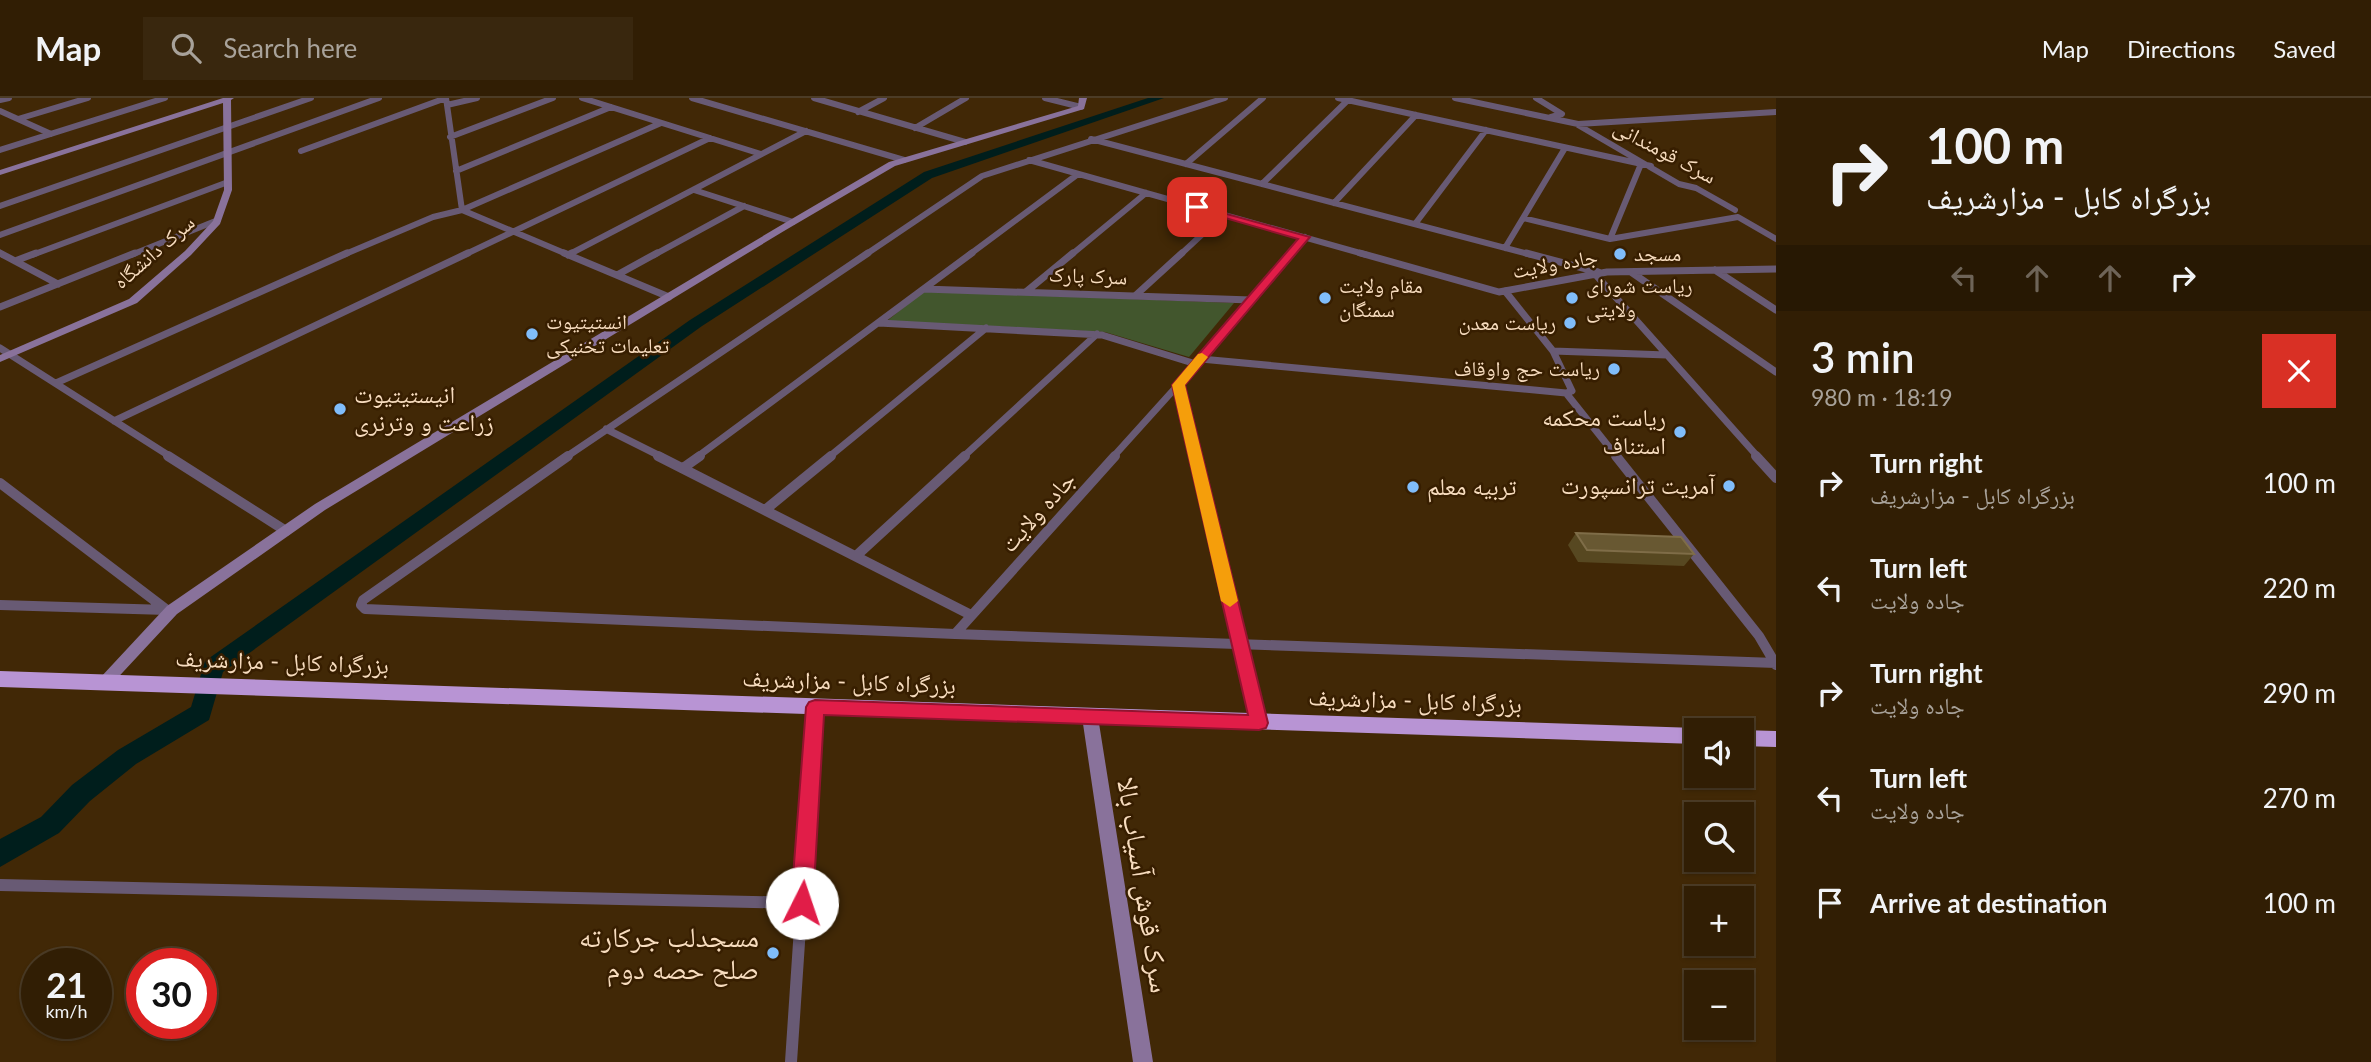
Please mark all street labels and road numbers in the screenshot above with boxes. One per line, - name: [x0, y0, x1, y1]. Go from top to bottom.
- street label: سرک قومندانی: [1609, 113, 1721, 190]
- street label: سرک دانشگاه: [107, 209, 199, 293]
- street label: جاده ولایت: [1510, 243, 1600, 283]
- street label: سرک پارک: [1048, 261, 1128, 290]
- street label: جاده ولایت: [993, 465, 1081, 558]
- street label: بزرگراه کابل - مزارشریف: [175, 642, 389, 680]
- street label: بزرگراه کابل - مزارشریف: [742, 662, 956, 700]
- street label: بزرگراه کابل - مزارشریف: [1308, 681, 1522, 719]
- street label: سرک قوش آسیاب بالا: [1109, 775, 1179, 995]

